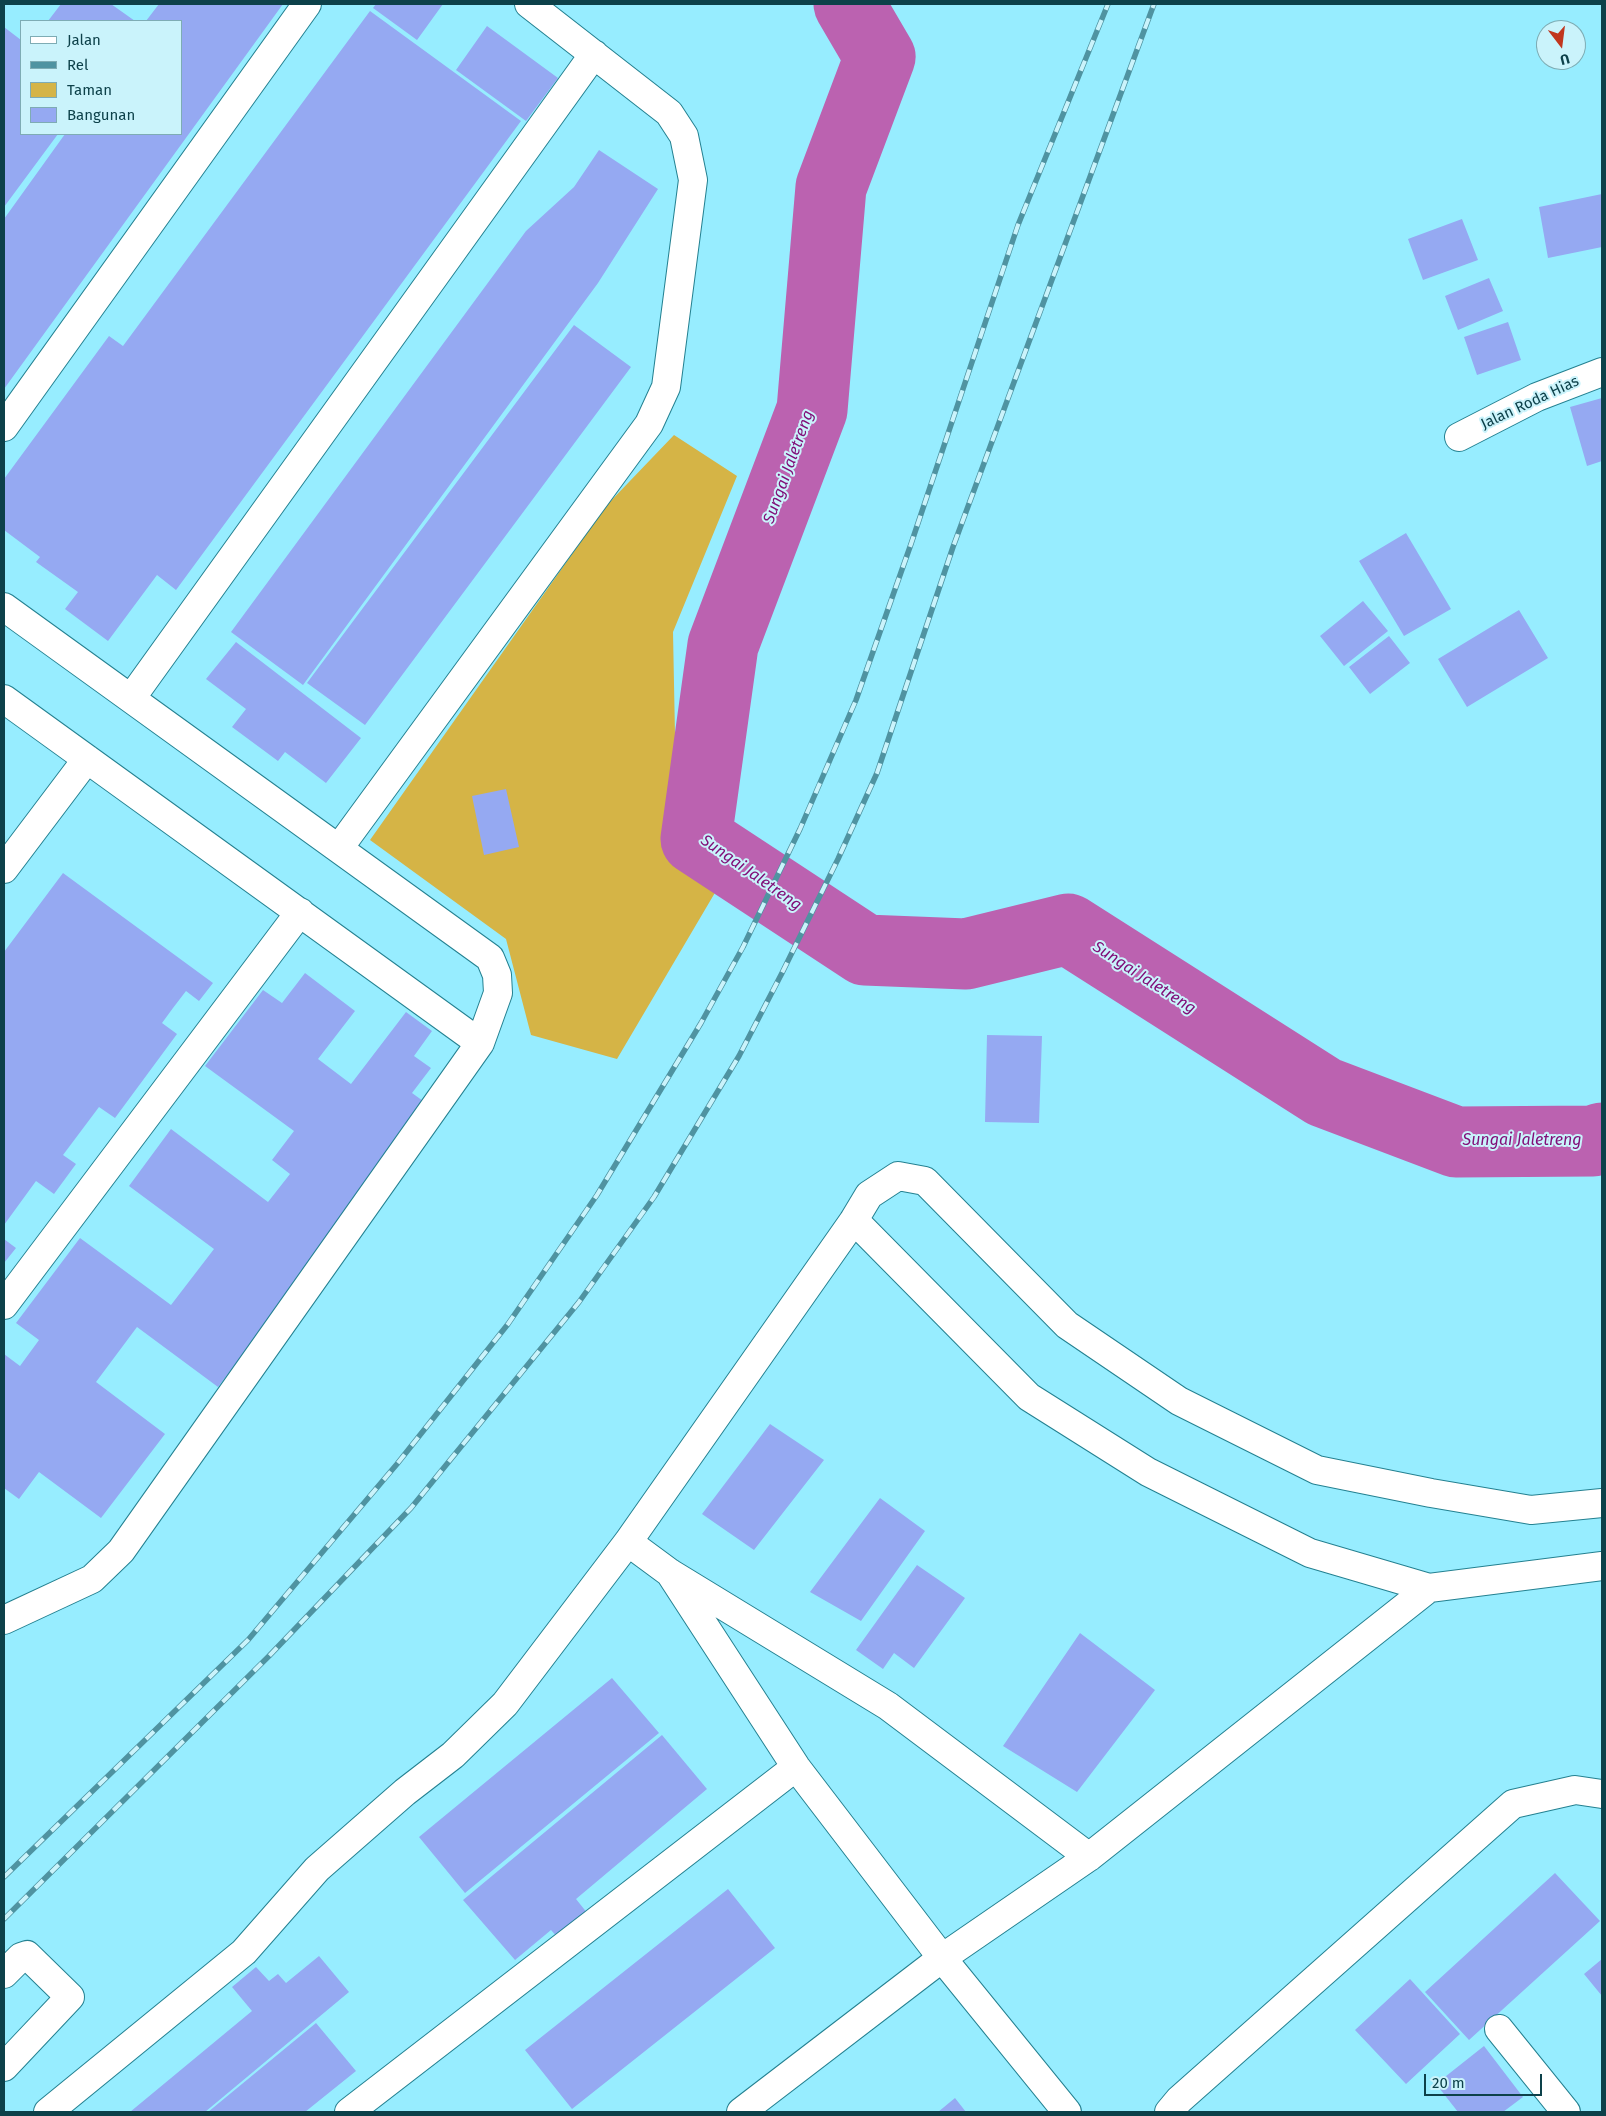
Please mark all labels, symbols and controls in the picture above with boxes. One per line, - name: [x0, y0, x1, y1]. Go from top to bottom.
- legend: [20, 20, 182, 135]
- north arrow: [1536, 20, 1586, 70]
- text: Jalan: [67, 31, 101, 49]
- text: U: [1558, 50, 1571, 68]
- text: Rel: [67, 56, 88, 74]
- text: Taman: [67, 81, 112, 99]
- text: Bangunan: [67, 106, 135, 124]
- street label: Jalan Roda Hias: [1478, 372, 1582, 434]
- water label: Sungai Jaletreng: [760, 408, 818, 526]
- water label: Sungai Jaletreng: [697, 831, 805, 915]
- water label: Sungai Jaletreng: [1089, 938, 1199, 1018]
- water label: Sungai Jaletreng: [1463, 1131, 1581, 1151]
- scale bar: [1426, 2064, 1544, 2096]
- text: 20 m: [1432, 2074, 1465, 2092]

